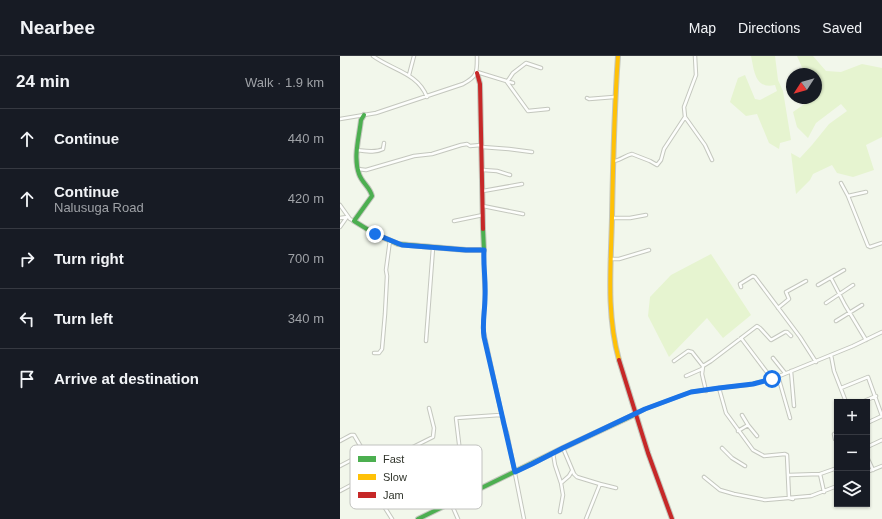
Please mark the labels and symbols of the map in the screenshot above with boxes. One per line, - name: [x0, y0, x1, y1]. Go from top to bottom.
- north arrow: [786, 68, 822, 104]
- route end: [366, 225, 384, 243]
- route start: [763, 370, 781, 388]
- legend: [350, 445, 482, 509]
- text: Fast: [383, 453, 404, 465]
- text: Slow: [383, 471, 407, 483]
- text: Jam: [383, 489, 404, 501]

